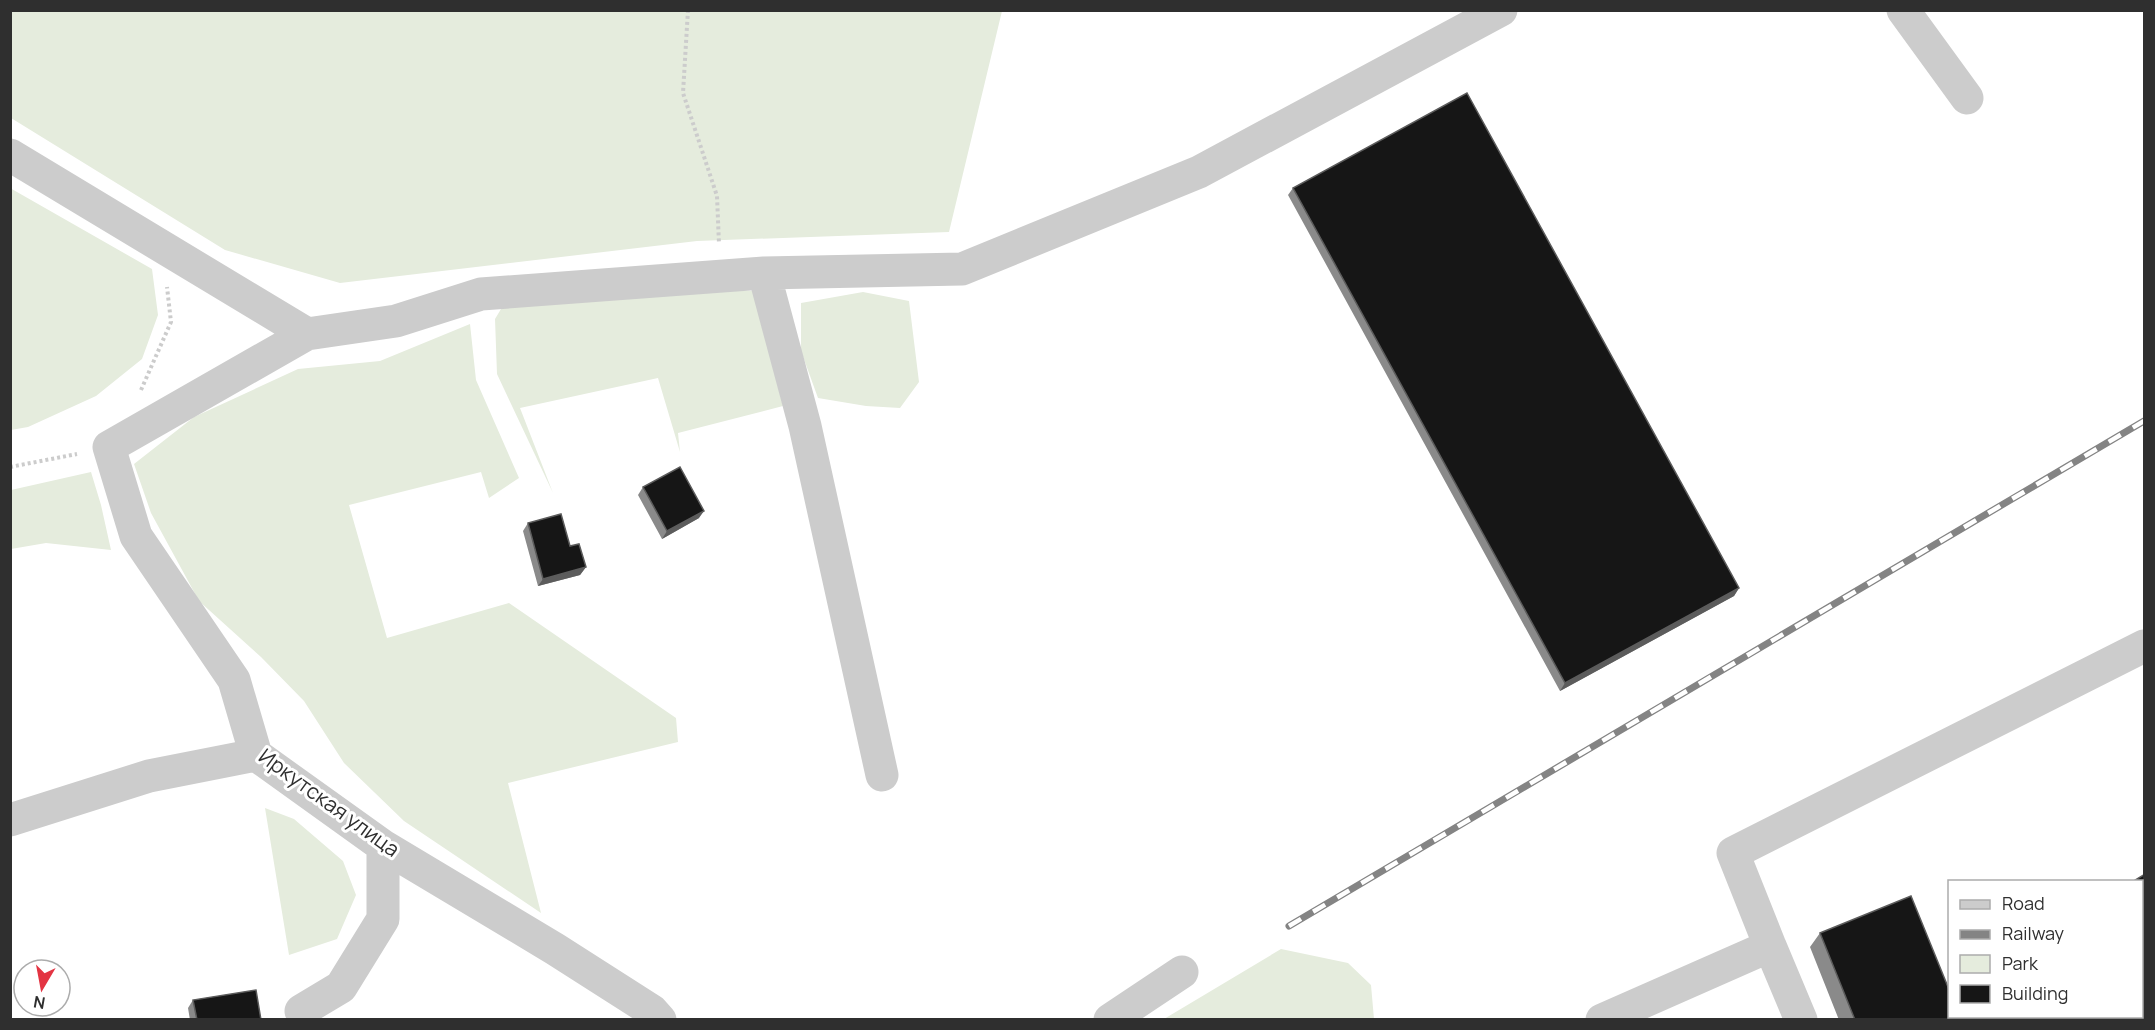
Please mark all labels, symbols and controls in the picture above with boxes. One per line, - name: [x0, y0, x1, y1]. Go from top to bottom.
- street label: Иркутская улица: [254, 742, 406, 863]
- legend: [1948, 880, 2143, 1018]
- text: Road: [2002, 891, 2045, 915]
- text: Railway: [2002, 921, 2064, 945]
- text: Park: [2002, 951, 2039, 975]
- north arrow: [12, 958, 72, 1018]
- text: Building: [2002, 981, 2068, 1005]
- text: N: [32, 991, 47, 1015]

